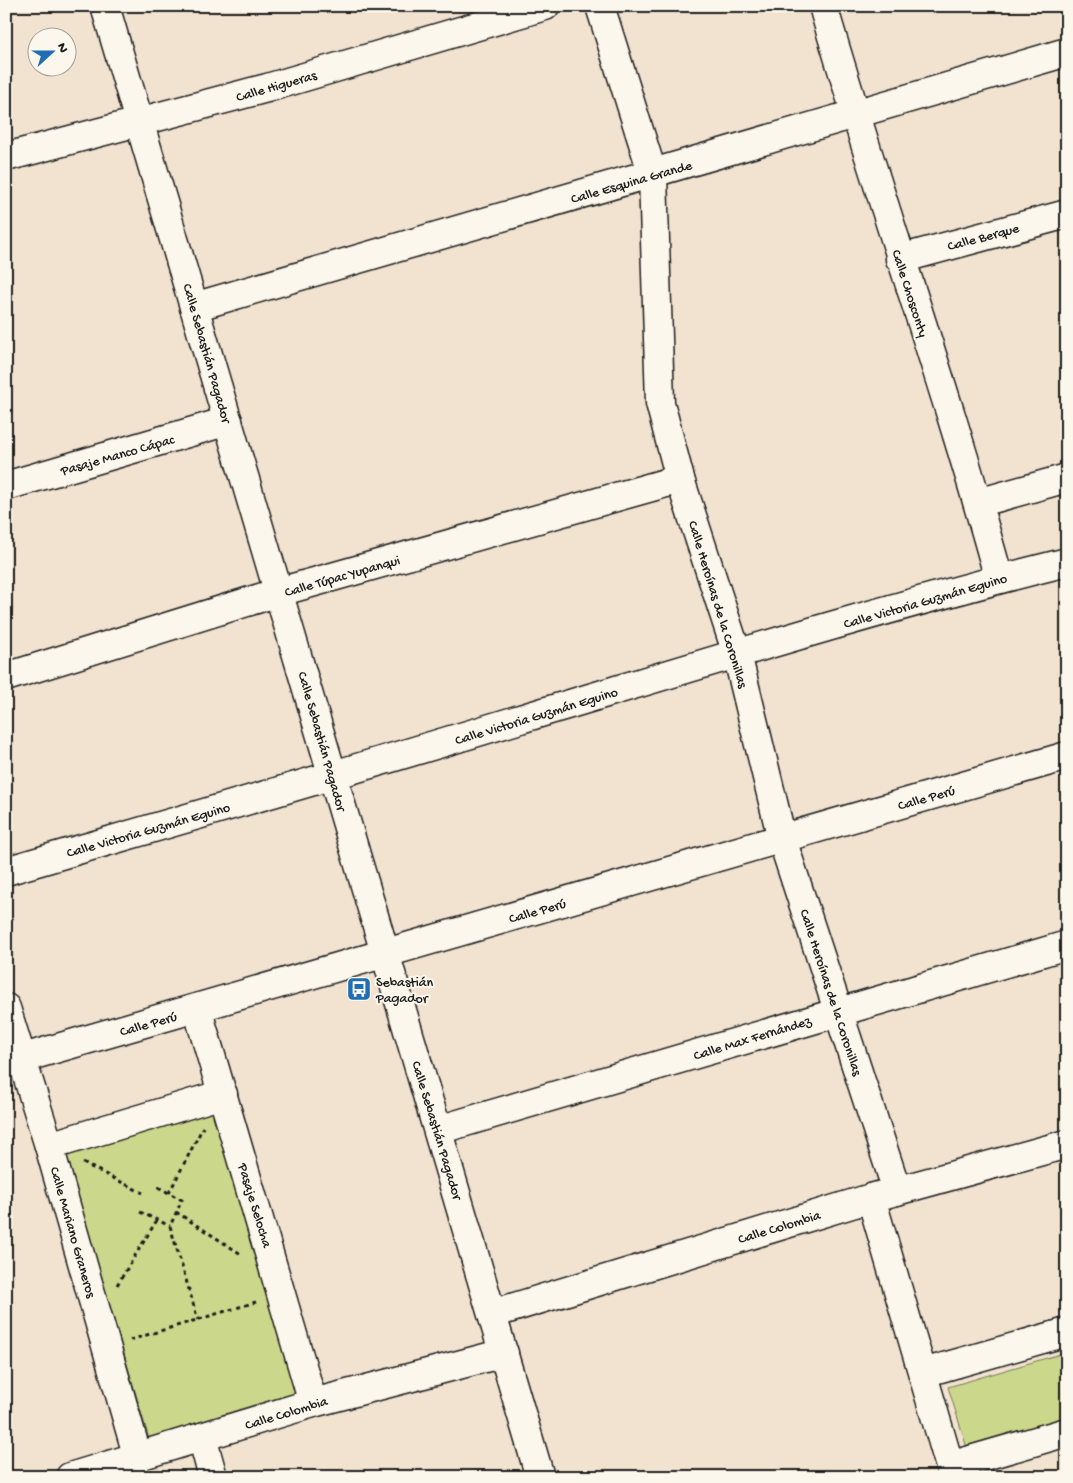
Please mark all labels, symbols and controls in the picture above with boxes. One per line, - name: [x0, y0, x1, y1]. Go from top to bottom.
- north arrow: [28, 28, 78, 78]
- text: N: [52, 41, 71, 56]
- street label: Calle Higueras: [235, 68, 320, 107]
- street label: Calle Esquina Grande: [569, 158, 695, 209]
- street label: Calle Berque: [946, 220, 1022, 256]
- street label: Calle Chosconty: [886, 248, 931, 340]
- street label: Calle Sebastián Pagador: [178, 282, 234, 426]
- street label: Pasaje Manco Cápac: [58, 432, 178, 481]
- street label: Calle Heroínas de la Coronillas: [683, 519, 750, 691]
- street label: Calle Túpac Yupanqui: [283, 553, 402, 602]
- street label: Calle Victoria Guzmán Eguino: [842, 571, 1009, 634]
- street label: Calle Sebastián Pagador: [293, 670, 349, 814]
- street label: Calle Victoria Guzmán Eguino: [453, 685, 620, 750]
- street label: Calle Perú: [896, 783, 958, 816]
- street label: Calle Victoria Guzmán Eguino: [65, 800, 232, 863]
- street label: Calle Perú: [507, 896, 569, 929]
- street label: Calle Heroínas de la Coronillas: [795, 907, 865, 1079]
- place label: Sebastián Pagador: [375, 975, 434, 1008]
- bus stop icon: Sebastián Pagador: [346, 976, 372, 1002]
- street label: Calle Perú: [118, 1009, 180, 1042]
- street label: Calle Max Fernández: [692, 1013, 814, 1065]
- street label: Calle Sebastián Pagador: [406, 1059, 465, 1203]
- street label: Pasaje Selocha: [232, 1161, 275, 1251]
- street label: Calle Mariano Graneros: [45, 1165, 99, 1301]
- street label: Calle Colombia: [736, 1207, 824, 1249]
- street label: Calle Colombia: [243, 1393, 331, 1435]

